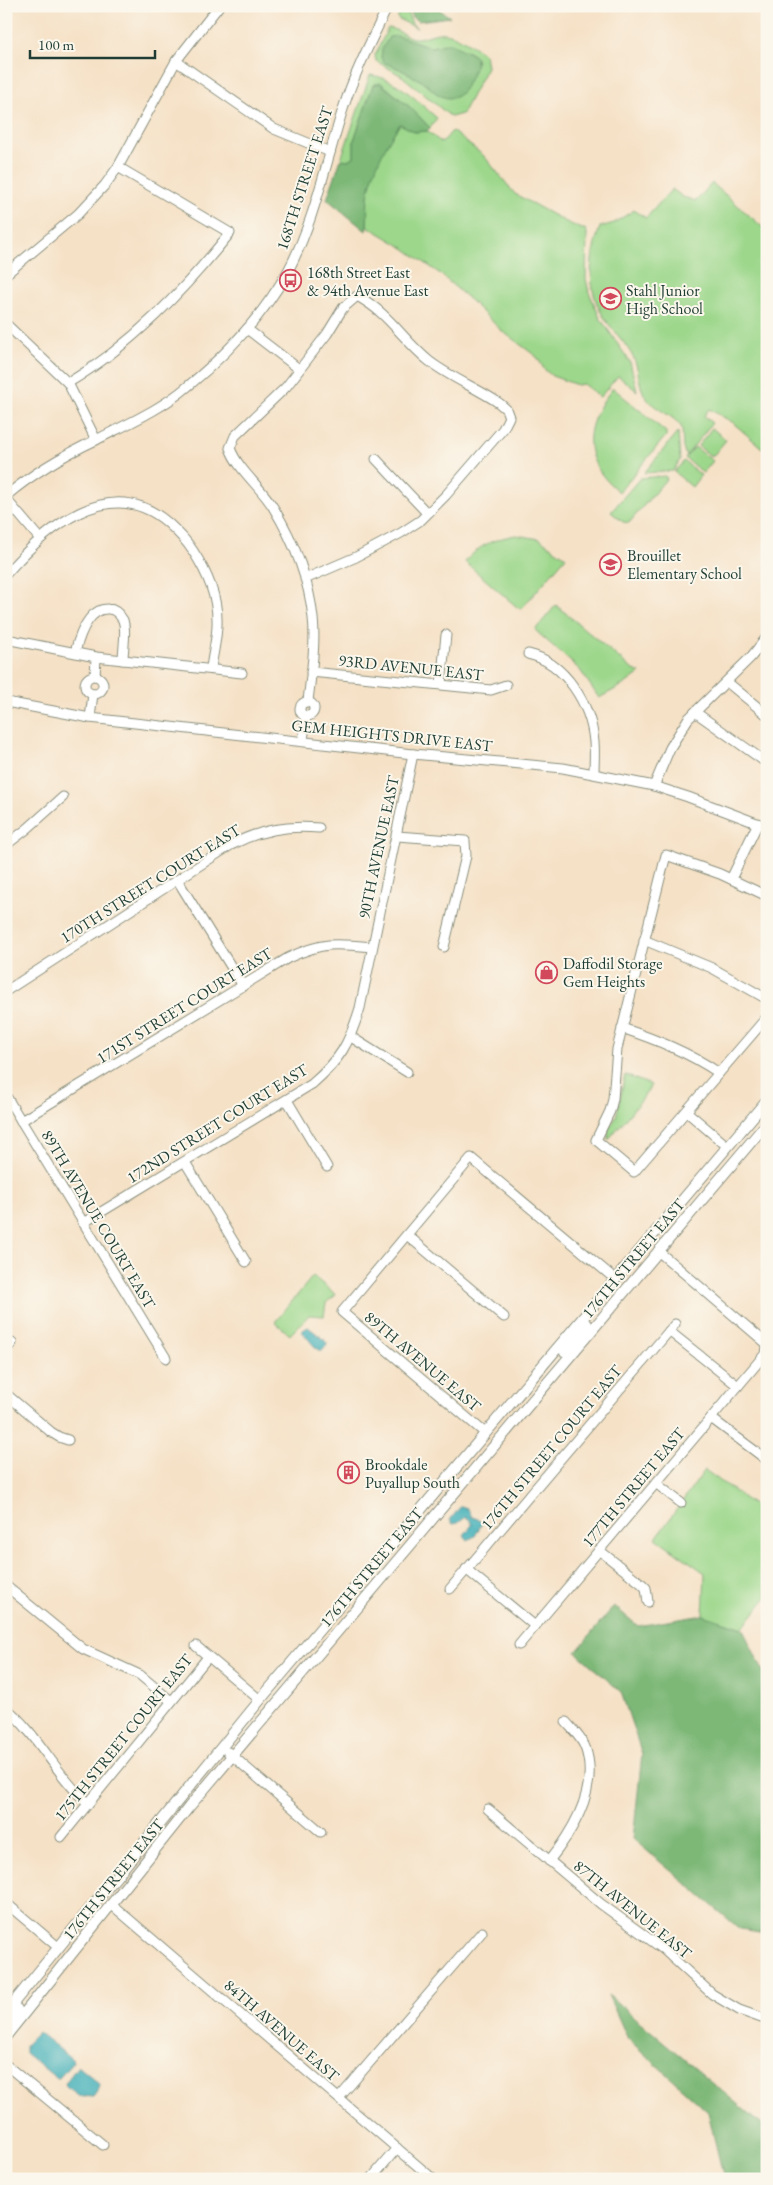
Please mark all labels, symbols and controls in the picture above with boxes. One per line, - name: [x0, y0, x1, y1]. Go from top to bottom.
- scale bar: [30, 28, 155, 60]
- text: 100 m: [38, 35, 75, 54]
- street label: 168TH STREET EAST: [271, 103, 338, 253]
- place label: 168th Street East & 94th Avenue East: [307, 262, 428, 301]
- bus stop icon: 168th Street East & 94th Avenue East: [279, 269, 303, 293]
- place label: Stahl Junior High School: [626, 280, 703, 319]
- school or university icon: Stahl Junior High School: [598, 287, 622, 311]
- place label: Brouillet Elementary School: [627, 545, 742, 584]
- school or university icon: Brouillet Elementary School: [599, 552, 623, 576]
- street label: 93RD AVENUE EAST: [337, 649, 485, 686]
- street label: GEM HEIGHTS DRIVE EAST: [290, 715, 494, 757]
- street label: 90TH AVENUE EAST: [353, 773, 404, 921]
- street label: 170TH STREET COURT EAST: [56, 819, 245, 948]
- street label: 171ST STREET COURT EAST: [92, 943, 276, 1068]
- place label: Daffodil Storage Gem Heights: [563, 953, 663, 992]
- shop icon: Daffodil Storage Gem Heights: [535, 960, 559, 984]
- street label: 172ND STREET COURT EAST: [123, 1059, 312, 1188]
- street label: 89TH AVENUE COURT EAST: [37, 1126, 160, 1313]
- street label: 176TH STREET EAST: [577, 1194, 690, 1322]
- street label: 89TH AVENUE EAST: [360, 1306, 485, 1416]
- street label: 176TH STREET COURT EAST: [476, 1360, 627, 1534]
- street label: 177TH STREET EAST: [577, 1423, 690, 1551]
- place label: Brookdale Puyallup South: [365, 1454, 460, 1493]
- building icon: Brookdale Puyallup South: [337, 1461, 361, 1485]
- street label: 176TH STREET EAST: [315, 1503, 428, 1631]
- street label: 175TH STREET COURT EAST: [50, 1649, 197, 1825]
- street label: 176TH STREET EAST: [58, 1814, 169, 1944]
- street label: 87TH AVENUE EAST: [569, 1855, 696, 1964]
- street label: 84TH AVENUE EAST: [220, 1975, 344, 2086]

